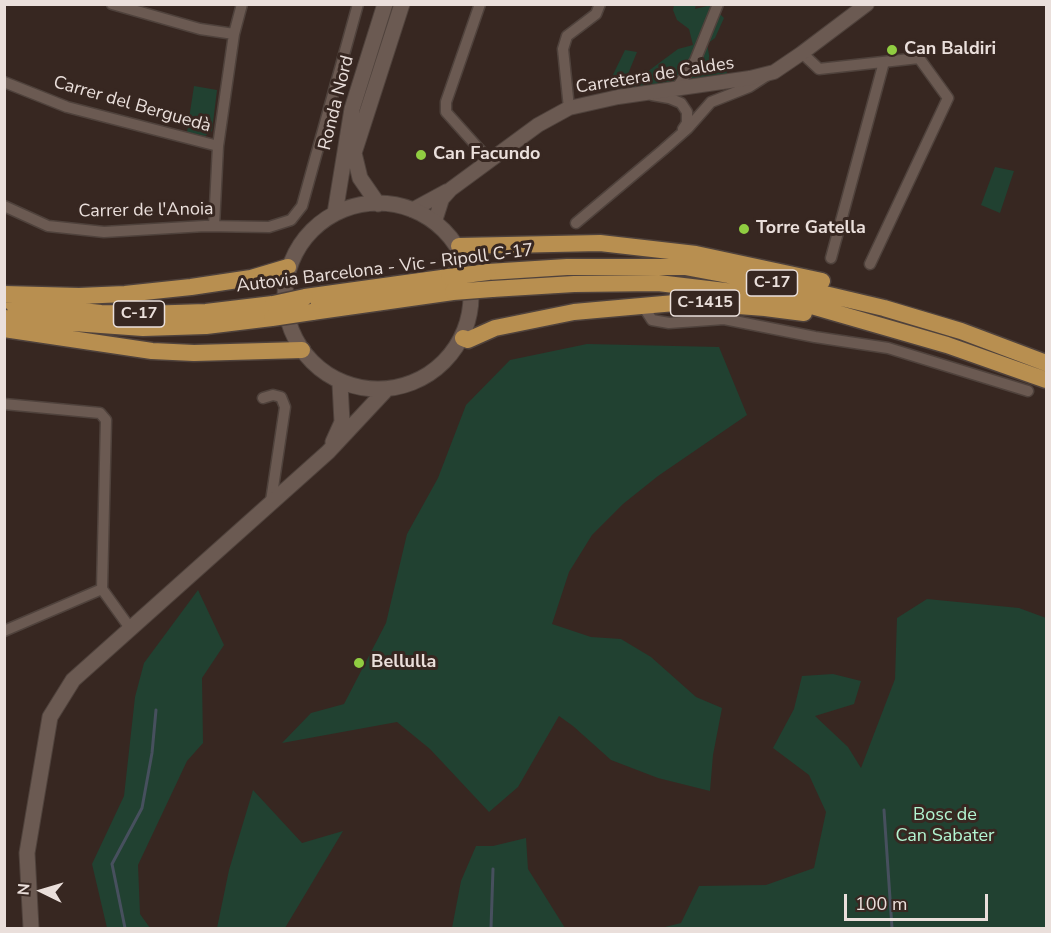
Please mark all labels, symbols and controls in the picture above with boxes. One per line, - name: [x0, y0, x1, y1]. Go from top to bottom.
- place label: Can Baldiri: [904, 39, 996, 61]
- marker: Can Baldiri: [885, 43, 899, 57]
- street label: Ronda Nord: [315, 53, 359, 153]
- street label: Carretera de Caldes: [574, 53, 736, 99]
- street label: Carrer del Berguedà: [51, 72, 213, 138]
- place label: Can Facundo: [433, 144, 540, 166]
- marker: Can Facundo: [414, 148, 428, 162]
- street label: Carrer de l'Anoia: [78, 199, 214, 223]
- place label: Torre Gatella: [756, 218, 866, 240]
- marker: Torre Gatella: [737, 222, 751, 236]
- street label: Autovia Barcelona - Vic - Ripoll C-17: [235, 240, 535, 298]
- road number: C-17: [746, 270, 798, 296]
- road number: C-1415: [670, 290, 740, 316]
- road number: C-17: [114, 301, 164, 327]
- place label: Bellulla: [371, 652, 436, 674]
- marker: Bellulla: [352, 656, 366, 670]
- park label: Bosc de Can Sabater: [895, 805, 995, 848]
- north arrow: [12, 861, 72, 921]
- scale bar: [847, 882, 991, 920]
- text: N: [13, 883, 36, 896]
- text: 100 m: [855, 892, 907, 916]

